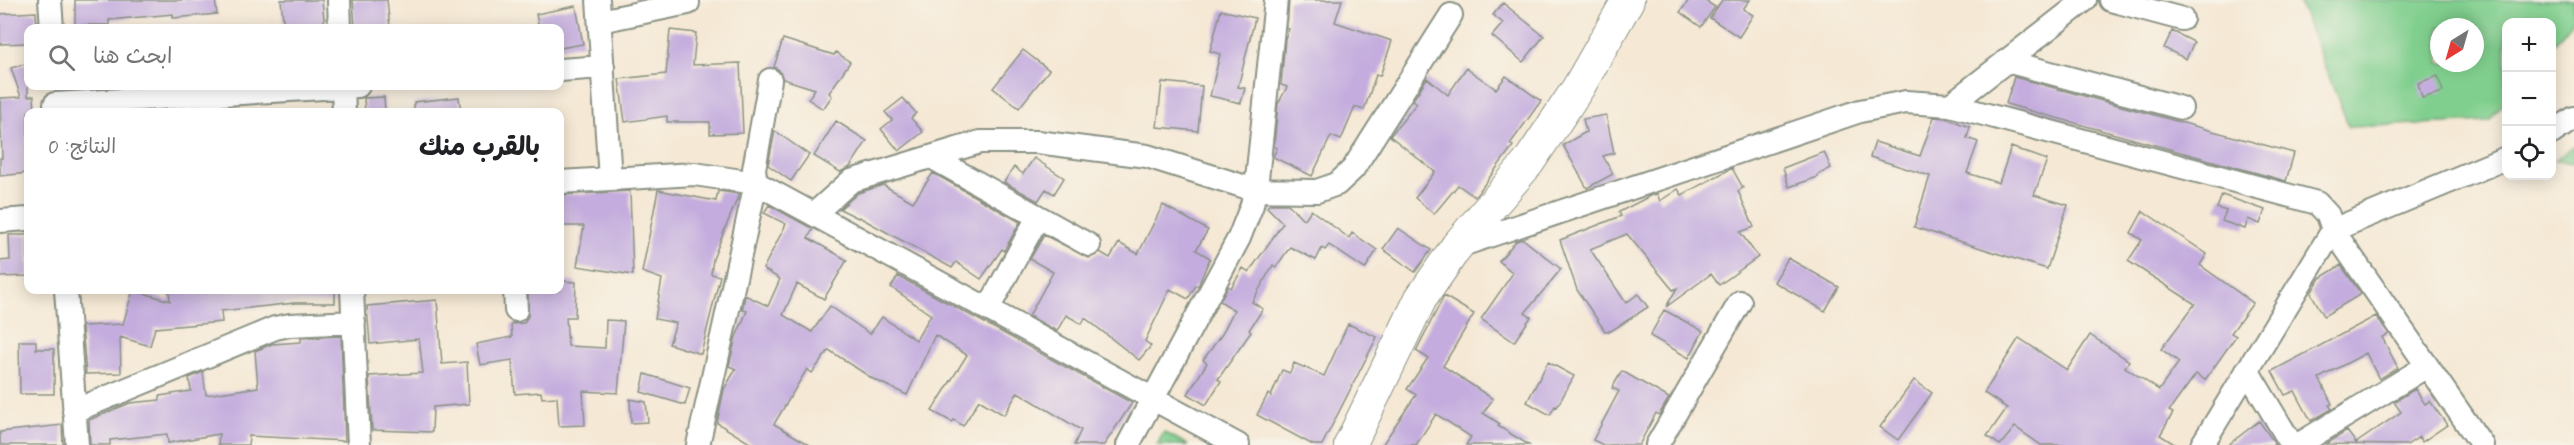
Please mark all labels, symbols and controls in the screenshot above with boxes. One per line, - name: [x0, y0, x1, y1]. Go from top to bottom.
- north arrow: [2430, 18, 2484, 72]
- map controls: [2502, 18, 2556, 180]
- button: +: [2502, 18, 2556, 72]
- search box: [24, 24, 564, 90]
- icon: search: [45, 41, 78, 74]
- text: ابحث هنا: [93, 43, 173, 71]
- button: −: [2502, 72, 2556, 126]
- button: locate: [2502, 126, 2556, 180]
- text: بالقرب منك: [419, 131, 540, 165]
- text: النتائج: 0: [48, 134, 116, 161]

